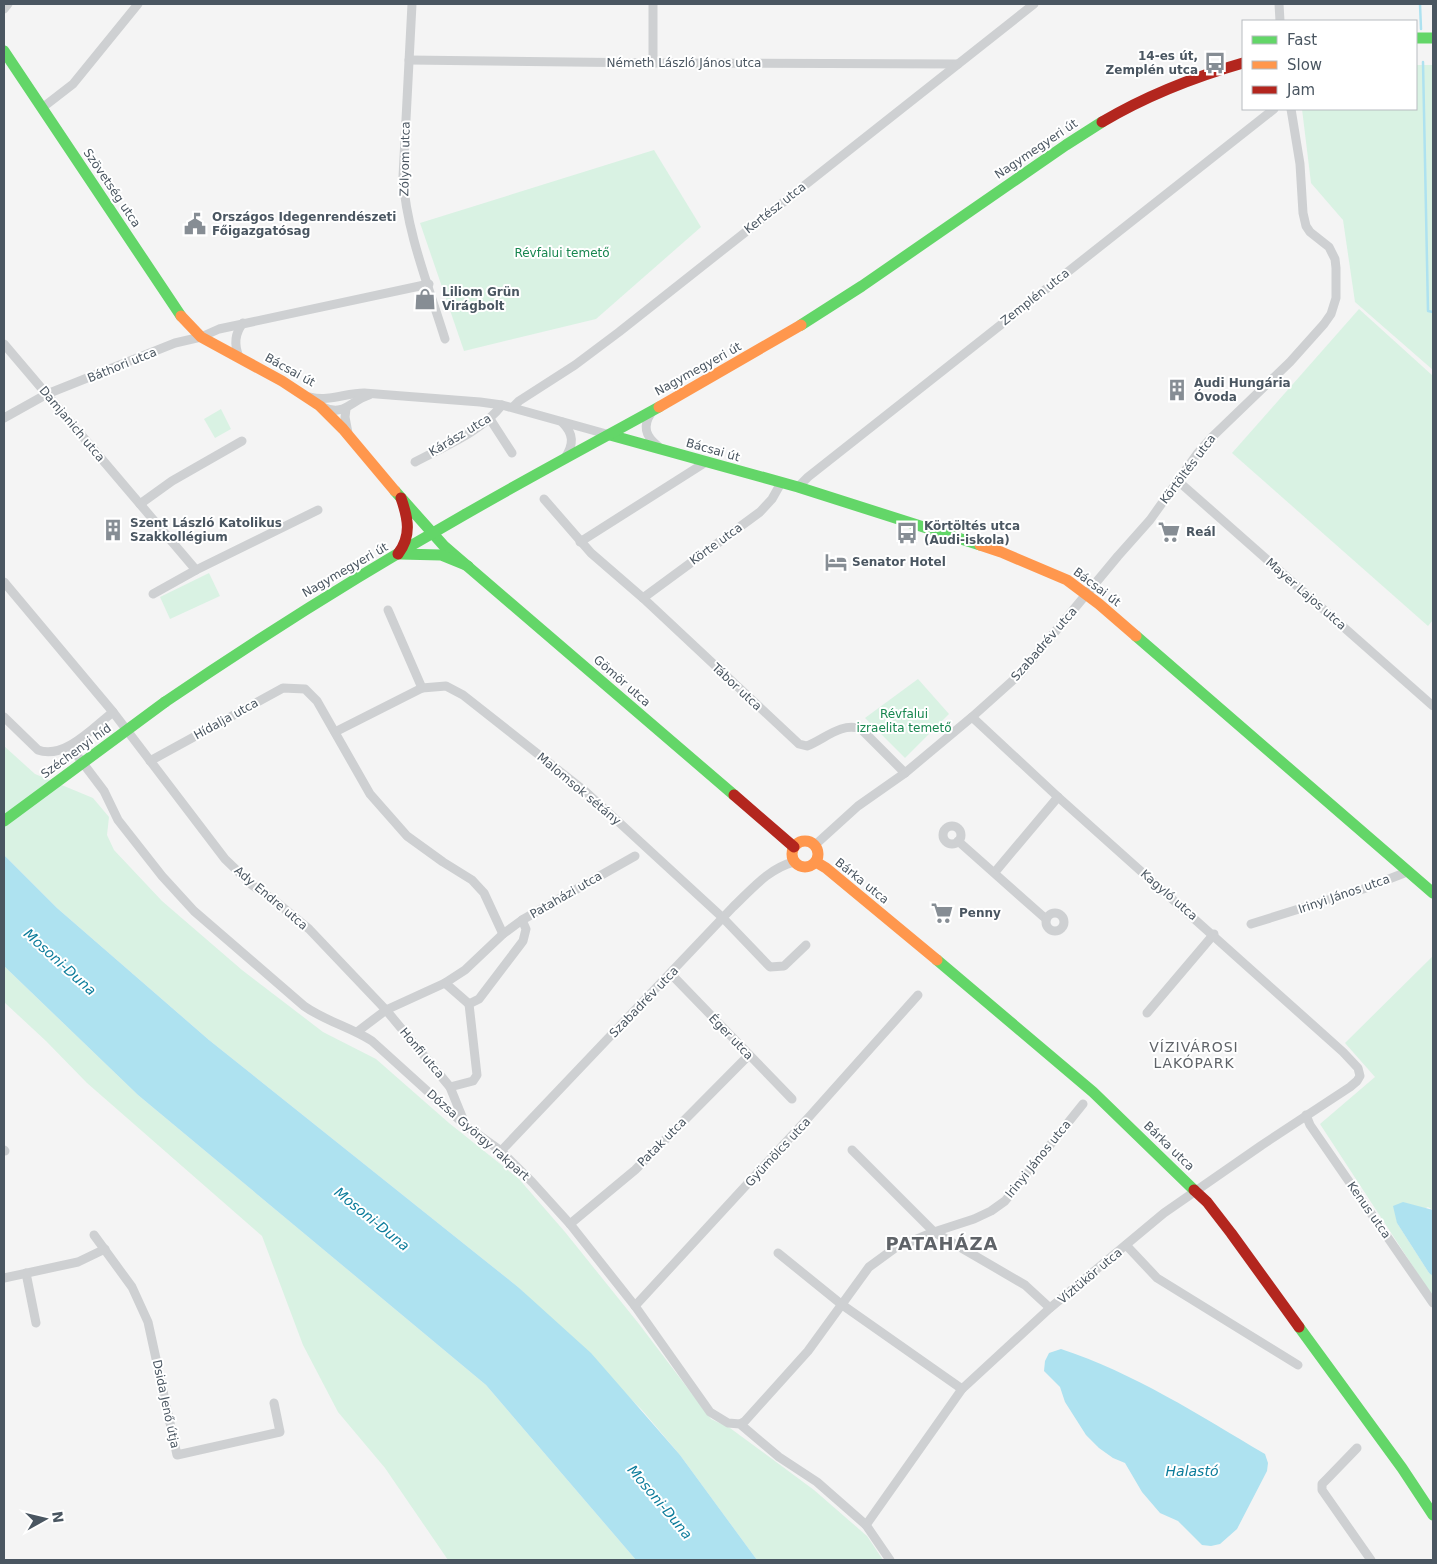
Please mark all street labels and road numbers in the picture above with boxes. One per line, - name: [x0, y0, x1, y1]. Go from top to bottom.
- street label: Németh László János utca: [607, 56, 761, 70]
- street label: Nagymegyeri út: [992, 116, 1080, 182]
- street label: Zólyom utca: [397, 121, 413, 197]
- street label: Szövetség utca: [81, 146, 143, 230]
- street label: Kertész utca: [741, 180, 809, 236]
- street label: Zemplén utca: [998, 266, 1072, 328]
- street label: Nagymegyeri út: [652, 339, 744, 399]
- street label: Báthori utca: [85, 345, 159, 385]
- street label: Bácsai út: [262, 350, 318, 390]
- street label: Damjanich utca: [36, 383, 108, 465]
- street label: Kárász utca: [426, 411, 494, 459]
- street label: Körtöltés utca: [1157, 432, 1219, 506]
- street label: Bácsai út: [685, 436, 742, 464]
- street label: Körte utca: [687, 520, 745, 568]
- street label: Nagymegyeri út: [300, 540, 391, 600]
- street label: Mayer Lajos utca: [1263, 555, 1349, 633]
- street label: Bácsai út: [1071, 565, 1124, 609]
- street label: Szabadrév utca: [1008, 604, 1080, 684]
- street label: Gömör utca: [591, 653, 653, 709]
- street label: Tábor utca: [709, 660, 765, 713]
- street label: Hídalja utca: [191, 696, 261, 742]
- street label: Széchenyi híd: [38, 721, 114, 781]
- street label: Malomsok sétány: [534, 750, 624, 828]
- street label: Bárka utca: [832, 855, 892, 907]
- street label: Ady Endre utca: [231, 863, 311, 933]
- street label: Kagyló utca: [1138, 867, 1200, 923]
- street label: Pataházi utca: [528, 869, 604, 921]
- street label: Irinyi János utca: [1296, 872, 1392, 916]
- street label: Szabadrév utca: [607, 964, 681, 1040]
- street label: Éger utca: [706, 1011, 757, 1063]
- street label: Honfi utca: [397, 1025, 447, 1081]
- street label: Dózsa György rakpart: [424, 1087, 532, 1183]
- street label: Patak utca: [635, 1115, 689, 1169]
- street label: Gyümölcs utca: [742, 1115, 814, 1189]
- street label: Irinyi János utca: [1002, 1117, 1074, 1201]
- street label: Bárka utca: [1141, 1118, 1197, 1174]
- street label: Kenus utca: [1344, 1179, 1394, 1241]
- street label: Víztükör utca: [1055, 1245, 1125, 1307]
- street label: Dsida Jenő útja: [150, 1358, 182, 1450]

